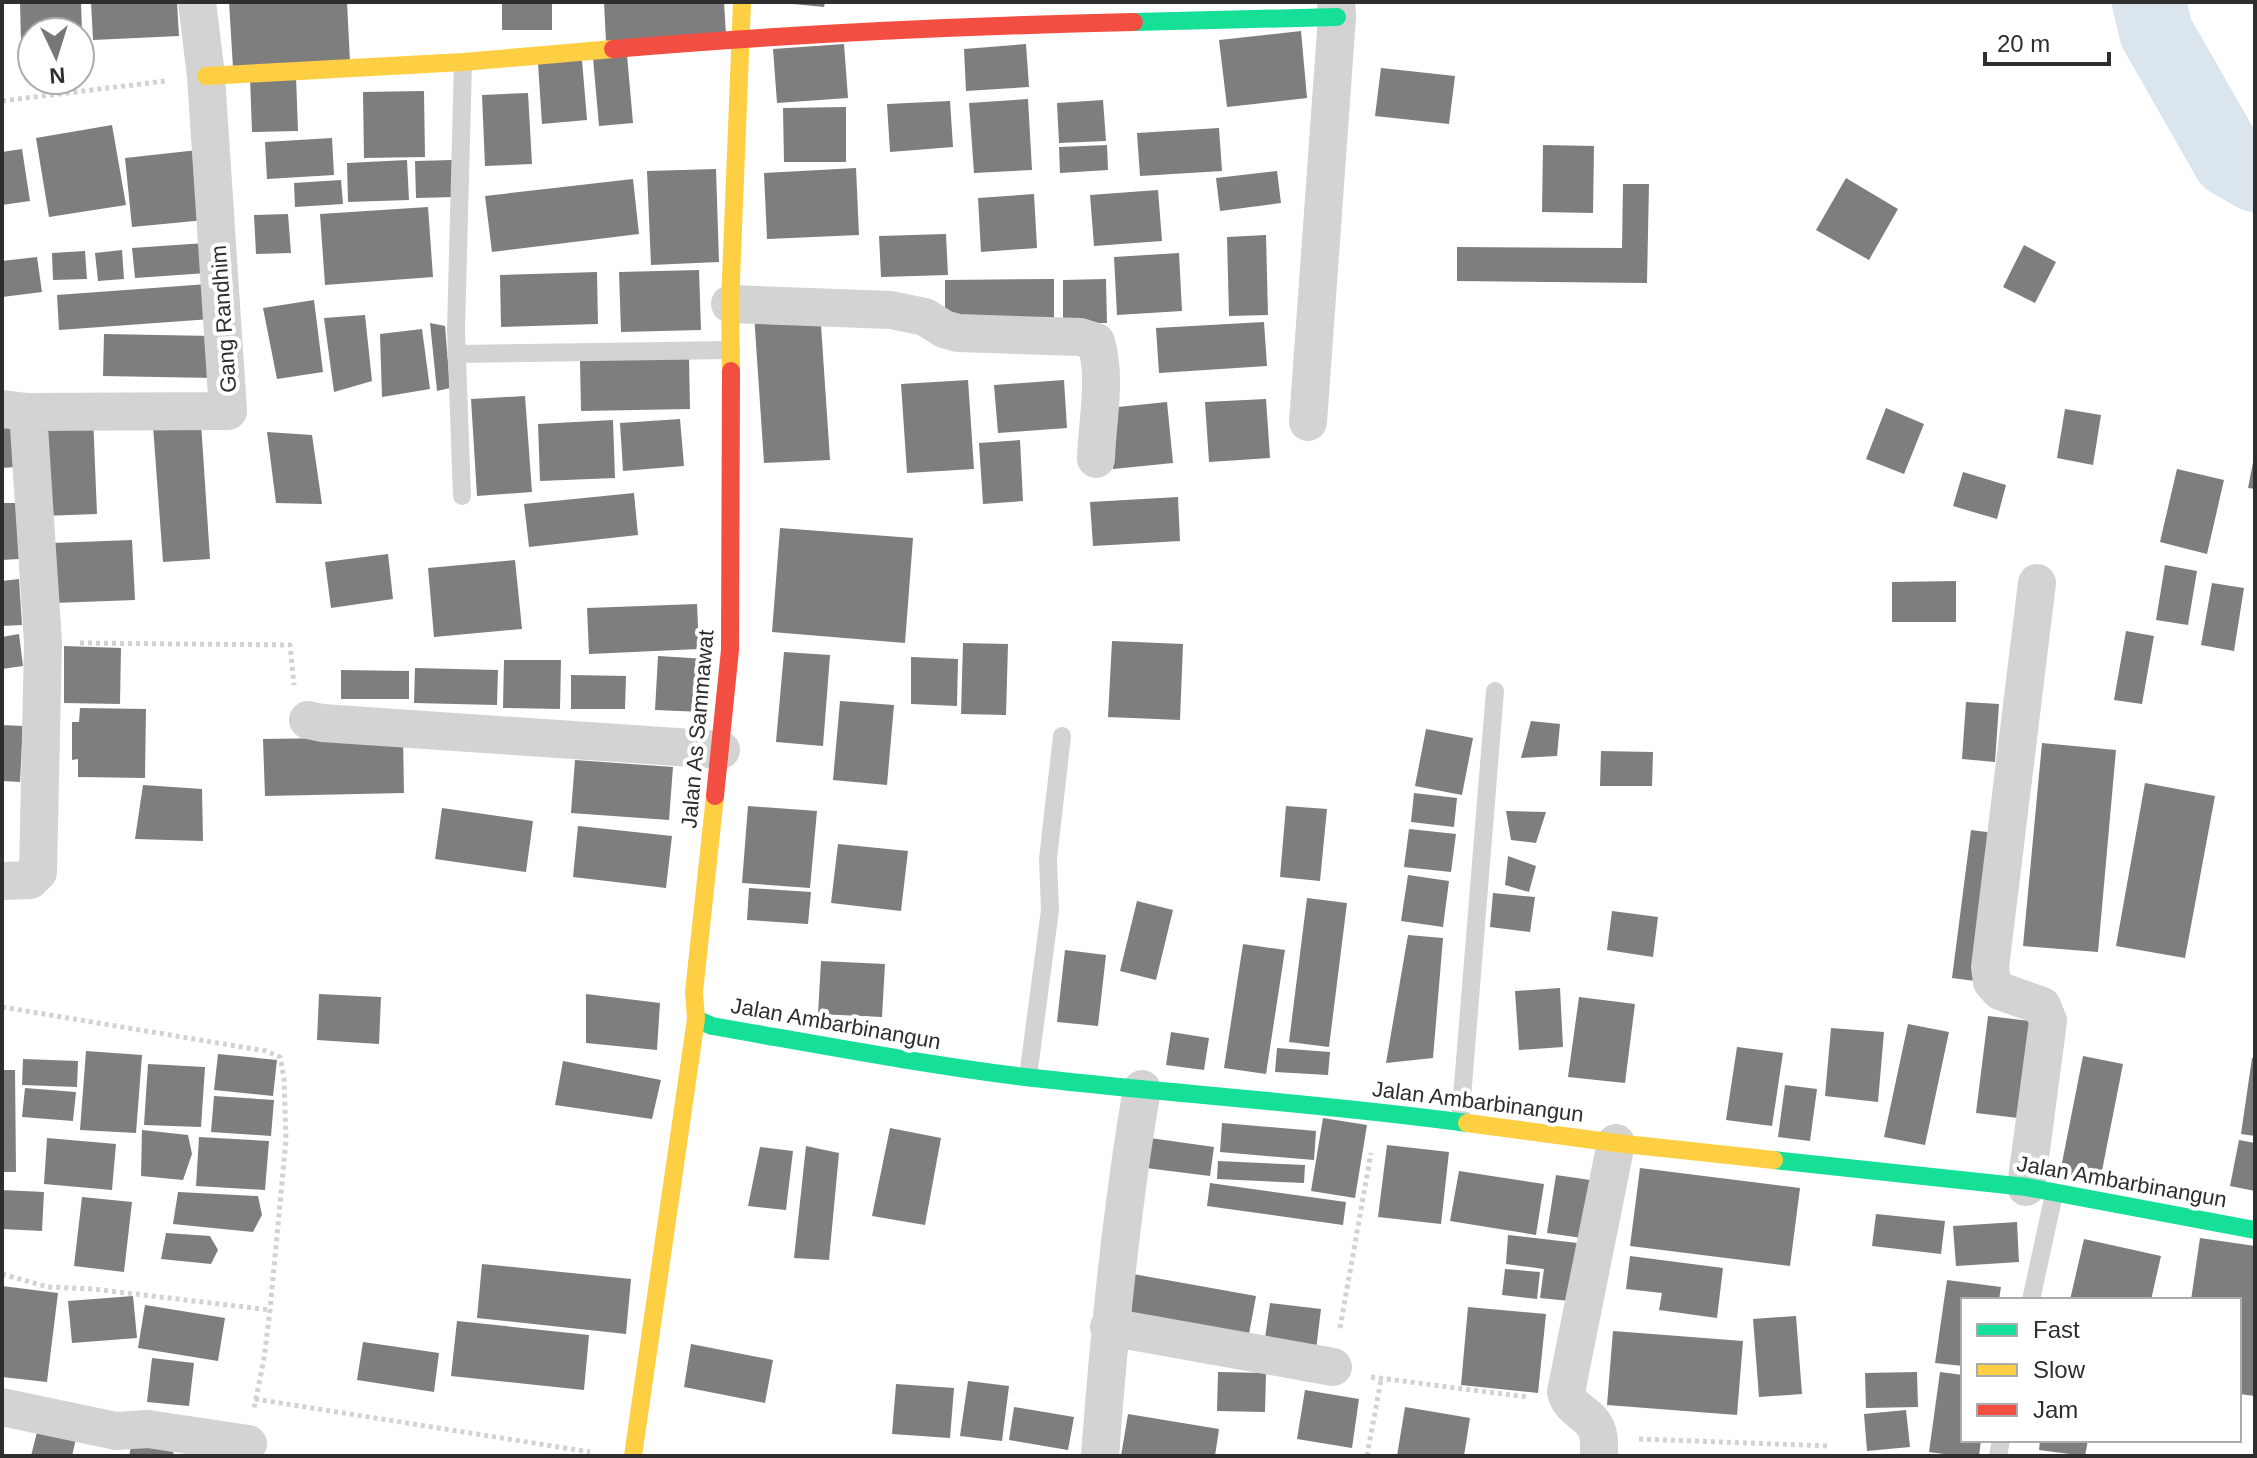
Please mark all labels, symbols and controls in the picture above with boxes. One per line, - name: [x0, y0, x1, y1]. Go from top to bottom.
- north arrow: [16, 16, 96, 96]
- scale bar: [1985, 16, 2109, 66]
- text: 20 m: [1997, 30, 2050, 57]
- text: N: [49, 62, 66, 88]
- street label: Gang Randhim: [206, 244, 241, 394]
- street label: Jalan As Sammawat: [676, 629, 719, 829]
- street label: Jalan Ambarbinangun: [729, 993, 943, 1054]
- street label: Jalan Ambarbinangun: [1371, 1076, 1585, 1127]
- street label: Jalan Ambarbinangun: [2015, 1151, 2229, 1212]
- legend: [1961, 1298, 2241, 1442]
- text: Fast: [2033, 1316, 2080, 1343]
- text: Slow: [2033, 1356, 2086, 1383]
- text: Jam: [2033, 1396, 2078, 1423]

